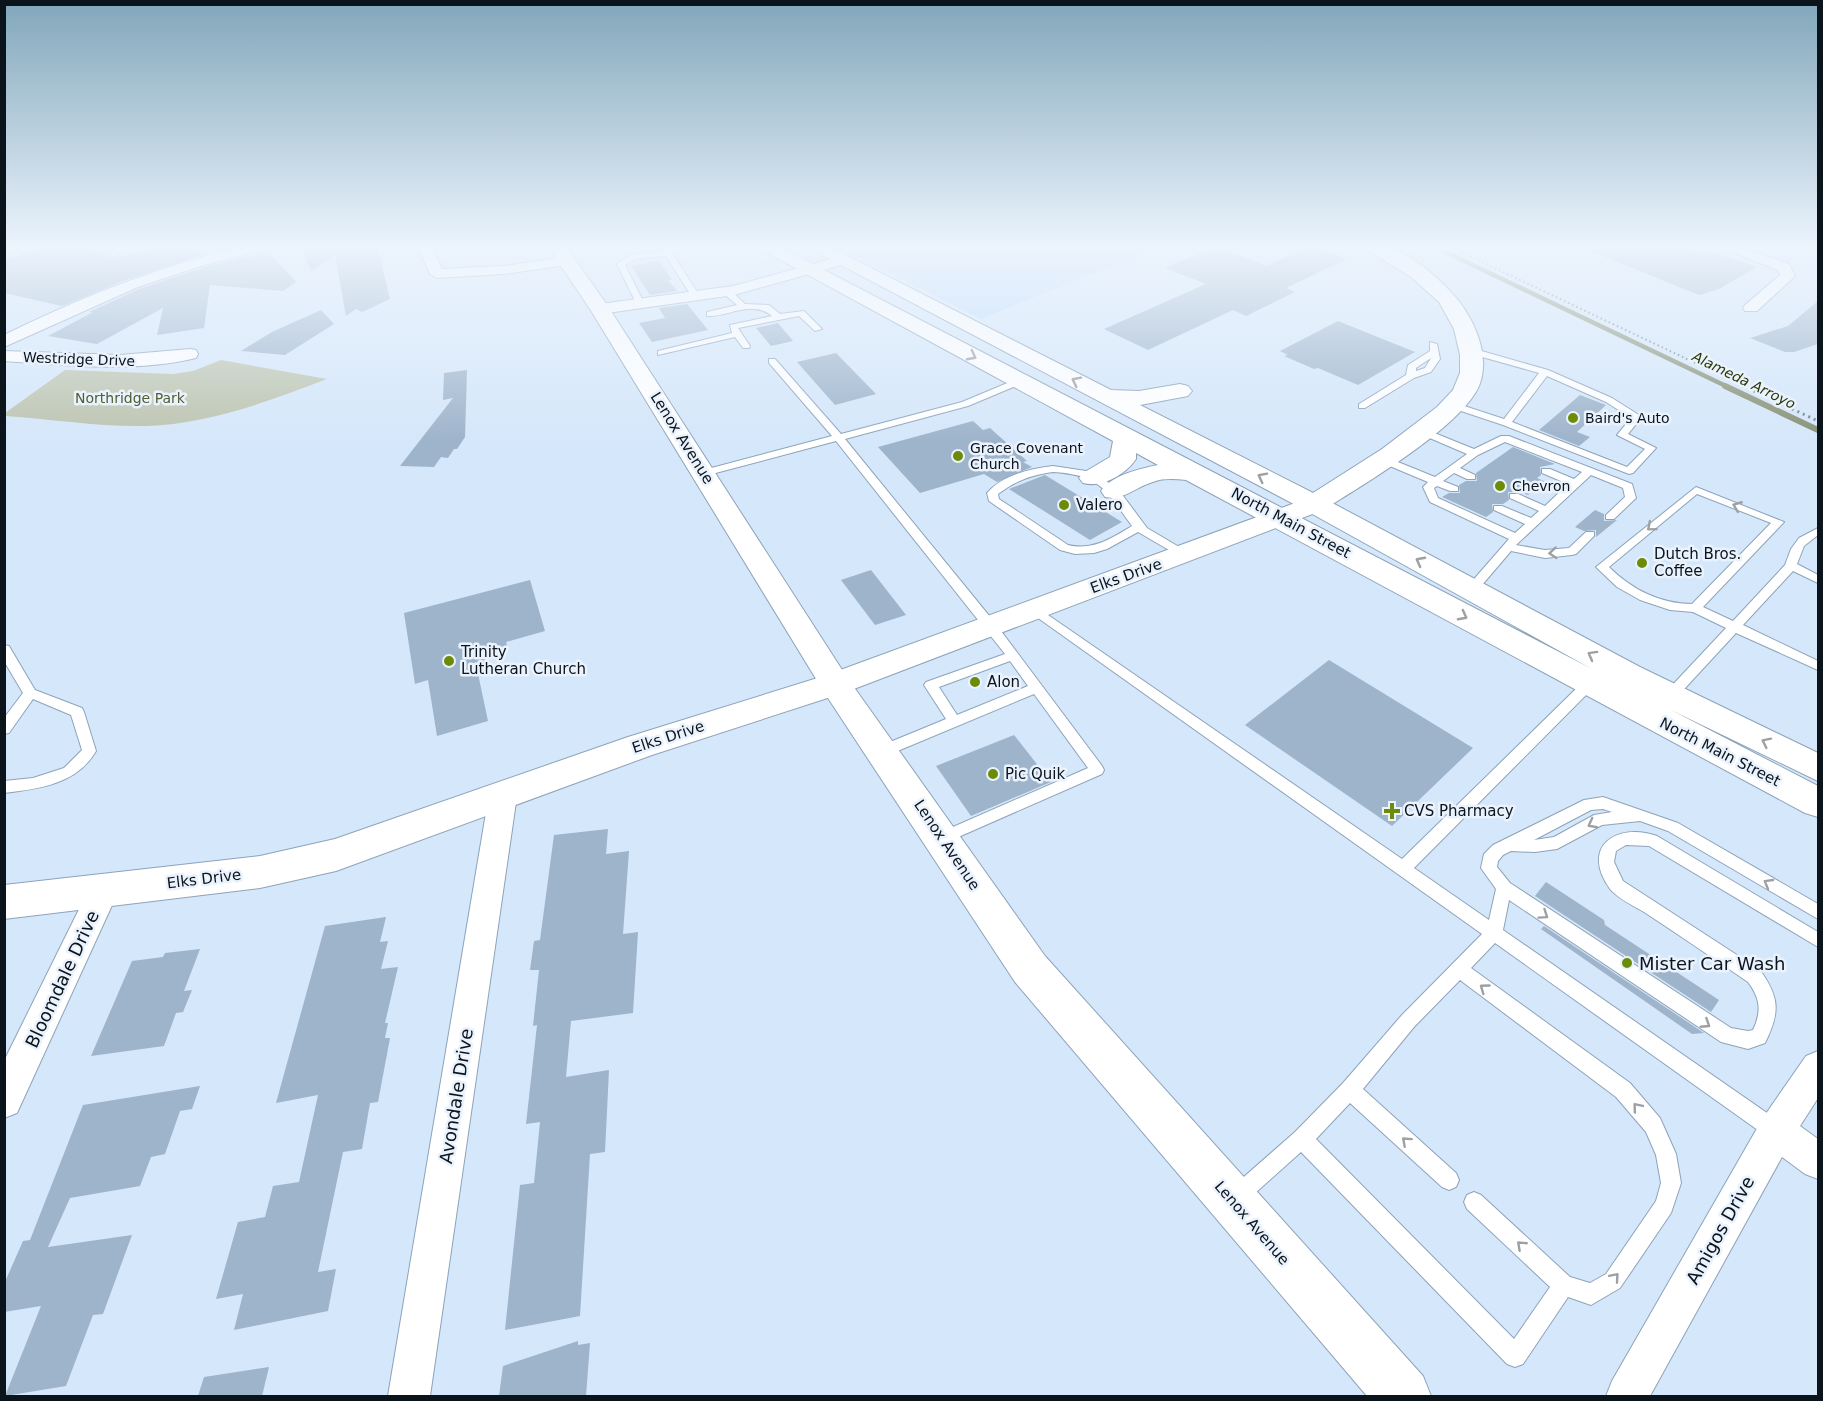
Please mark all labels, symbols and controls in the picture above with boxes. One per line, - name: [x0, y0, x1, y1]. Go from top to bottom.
- water label: Alameda Arroyo: [1689, 348, 1798, 412]
- street label: Westridge Drive: [23, 349, 135, 369]
- one-way arrow: [965, 349, 976, 360]
- one-way arrow: [1072, 377, 1083, 389]
- street label: Lenox Avenue: [647, 389, 717, 487]
- park label: Northridge Park: [75, 390, 186, 406]
- place label: Baird's Auto: [1585, 410, 1670, 426]
- marker: Baird's Auto: [1566, 411, 1580, 425]
- place label: Grace Covenant Church: [970, 440, 1084, 472]
- marker: Grace Covenant Church: [951, 449, 965, 463]
- one-way arrow: [1258, 473, 1268, 484]
- place label: Chevron: [1512, 478, 1570, 494]
- marker: Chevron: [1493, 479, 1507, 493]
- street label: North Main Street: [1228, 484, 1354, 562]
- place label: Valero: [1076, 496, 1123, 514]
- marker: Valero: [1057, 498, 1071, 512]
- one-way arrow: [1732, 501, 1743, 513]
- one-way arrow: [1647, 520, 1658, 531]
- place label: Dutch Bros. Coffee: [1654, 545, 1741, 580]
- one-way arrow: [1548, 546, 1557, 559]
- street label: Elks Drive: [1088, 555, 1164, 597]
- marker: Dutch Bros. Coffee: [1635, 556, 1649, 570]
- one-way arrow: [1416, 557, 1427, 568]
- one-way arrow: [1457, 609, 1467, 620]
- place label: Trinity Lutheran Church: [460, 643, 586, 678]
- one-way arrow: [1587, 651, 1598, 662]
- marker: Trinity Lutheran Church: [442, 654, 456, 668]
- place label: Alon: [987, 673, 1020, 691]
- marker: Alon: [968, 675, 982, 689]
- street label: North Main Street: [1657, 714, 1783, 790]
- street label: Elks Drive: [630, 717, 706, 757]
- one-way arrow: [1761, 738, 1772, 750]
- place label: Pic Quik: [1005, 765, 1065, 783]
- marker: Pic Quik: [986, 767, 1000, 781]
- street label: Lenox Avenue: [910, 796, 984, 894]
- place label: CVS Pharmacy: [1404, 802, 1514, 820]
- marker: CVS Pharmacy: [1385, 804, 1399, 818]
- one-way arrow: [1588, 817, 1598, 828]
- street label: Elks Drive: [166, 866, 242, 892]
- one-way arrow: [1764, 878, 1774, 890]
- street label: Bloomdale Drive: [21, 907, 103, 1051]
- one-way arrow: [1537, 908, 1548, 919]
- place label: Mister Car Wash: [1639, 953, 1785, 974]
- marker: Mister Car Wash: [1620, 956, 1634, 970]
- one-way arrow: [1480, 984, 1491, 995]
- one-way arrow: [1700, 1016, 1710, 1028]
- street label: Avondale Drive: [435, 1027, 477, 1165]
- one-way arrow: [1634, 1103, 1645, 1114]
- one-way arrow: [1402, 1137, 1413, 1148]
- street label: Amigos Drive: [1682, 1172, 1758, 1288]
- street label: Lenox Avenue: [1211, 1178, 1293, 1268]
- one-way arrow: [1517, 1242, 1528, 1253]
- one-way arrow: [1607, 1272, 1618, 1283]

